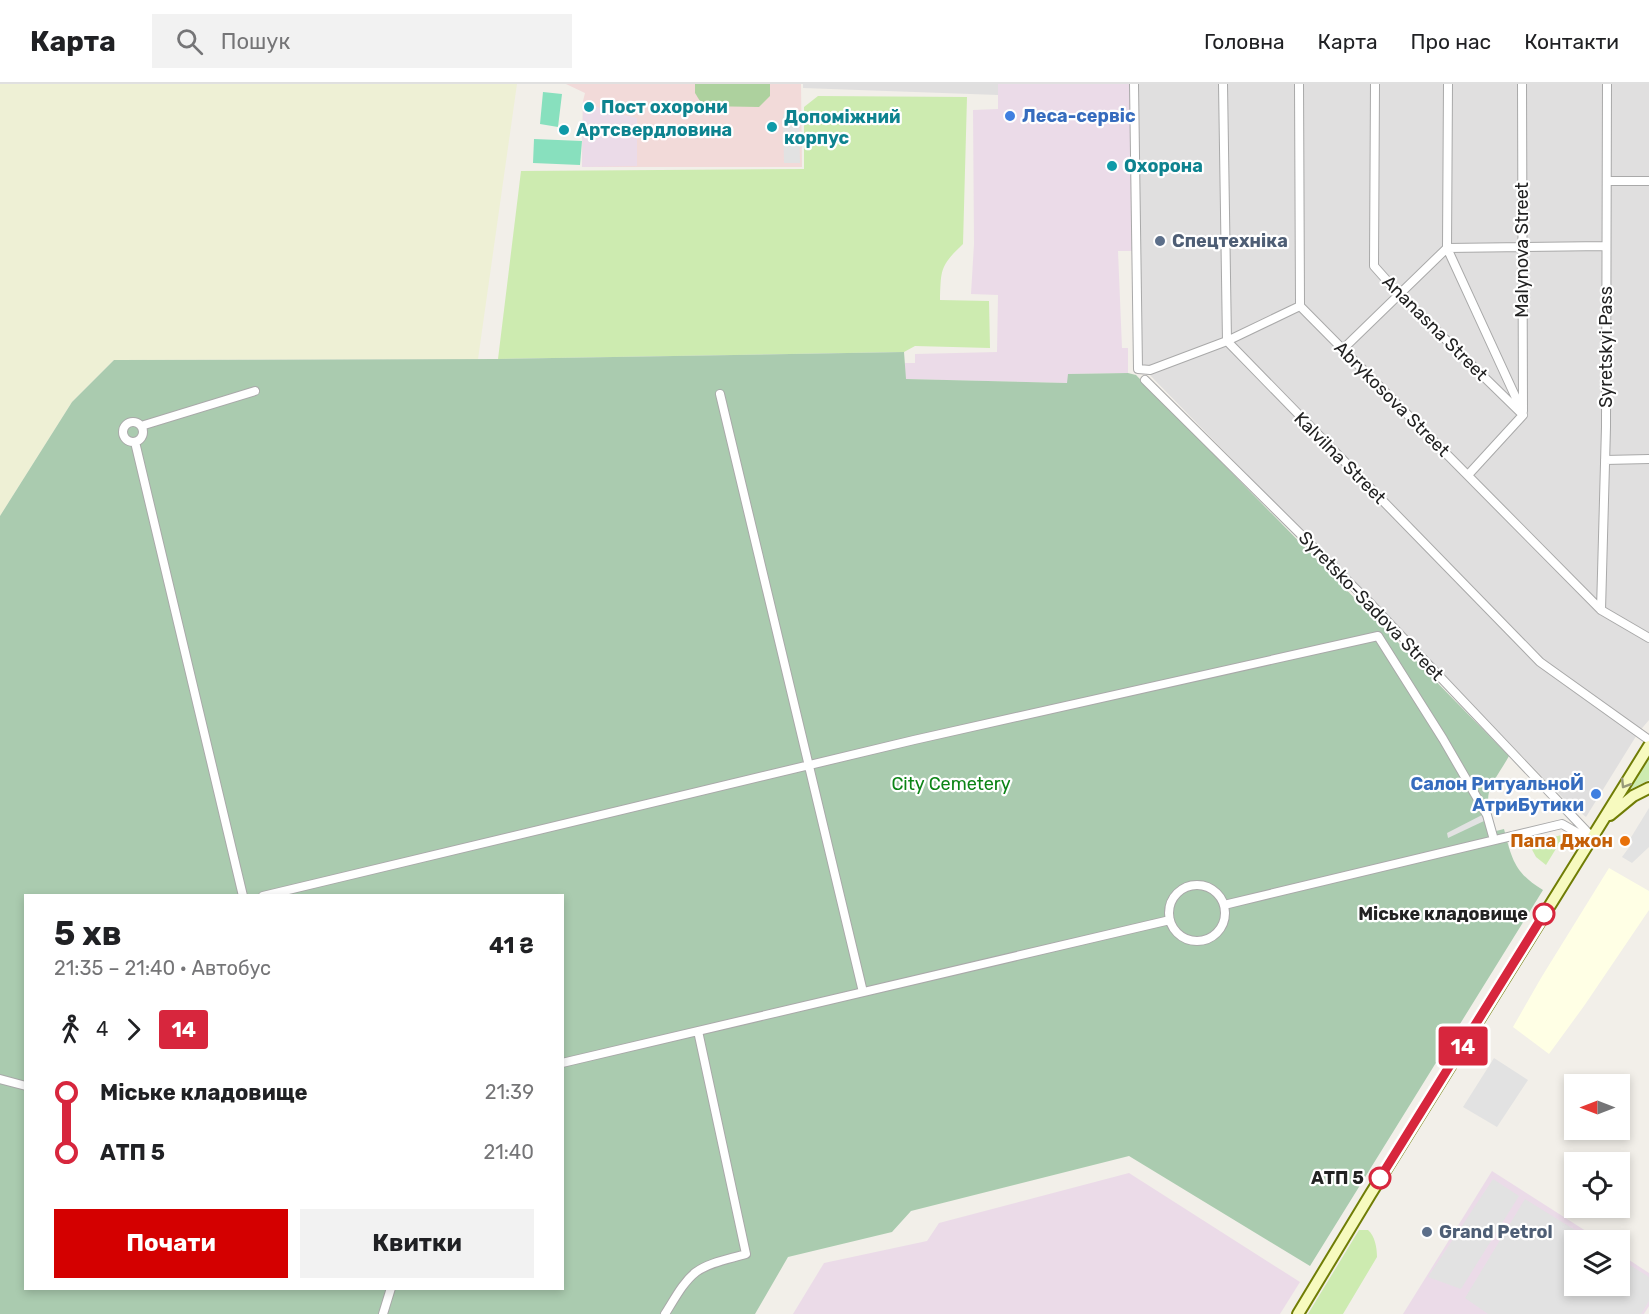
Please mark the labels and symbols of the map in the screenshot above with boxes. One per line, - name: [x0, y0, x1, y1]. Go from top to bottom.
- place label: Пост охорони: [601, 96, 728, 118]
- marker: Пост охорони: [582, 100, 596, 114]
- place label: Леса-сервіс: [1022, 105, 1136, 127]
- place label: Допоміжний корпус: [784, 106, 901, 149]
- marker: Леса-сервіс: [1003, 109, 1017, 123]
- place label: Артсвердловина: [576, 119, 732, 141]
- marker: Допоміжний корпус: [765, 120, 779, 134]
- marker: Артсвердловина: [557, 123, 571, 137]
- place label: Охорона: [1124, 155, 1203, 177]
- marker: Охорона: [1105, 159, 1119, 173]
- street label: Malynova Street: [1511, 182, 1533, 318]
- place label: Спецтехніка: [1172, 230, 1288, 252]
- marker: Спецтехніка: [1153, 234, 1167, 248]
- street label: Ananasna Street: [1378, 271, 1492, 385]
- street label: Syretskyi Pass: [1595, 286, 1617, 408]
- street label: Abrykosova Street: [1330, 337, 1454, 461]
- street label: Kalvilna Street: [1289, 407, 1391, 509]
- street label: Syretsko-Sadova Street: [1294, 527, 1448, 685]
- park label: City Cemetery: [891, 773, 1011, 795]
- place label: Салон РитуальноЙ АтриБутики: [1411, 773, 1584, 816]
- one-way arrow: [1621, 778, 1632, 789]
- marker: Салон РитуальноЙ АтриБутики: [1589, 787, 1603, 801]
- place label: Папа Джон: [1510, 830, 1613, 852]
- marker: Папа Джон: [1618, 834, 1632, 848]
- place label: Міське кладовище: [1358, 903, 1528, 925]
- marker: Міське кладовище: [1533, 903, 1555, 925]
- line badge: 14: [1436, 1026, 1490, 1066]
- north arrow: [1564, 1074, 1630, 1140]
- place label: АТП 5: [1311, 1167, 1364, 1189]
- marker: АТП 5: [1369, 1167, 1391, 1189]
- place label: Grand Petrol: [1439, 1221, 1553, 1243]
- marker: Grand Petrol: [1420, 1225, 1434, 1239]

